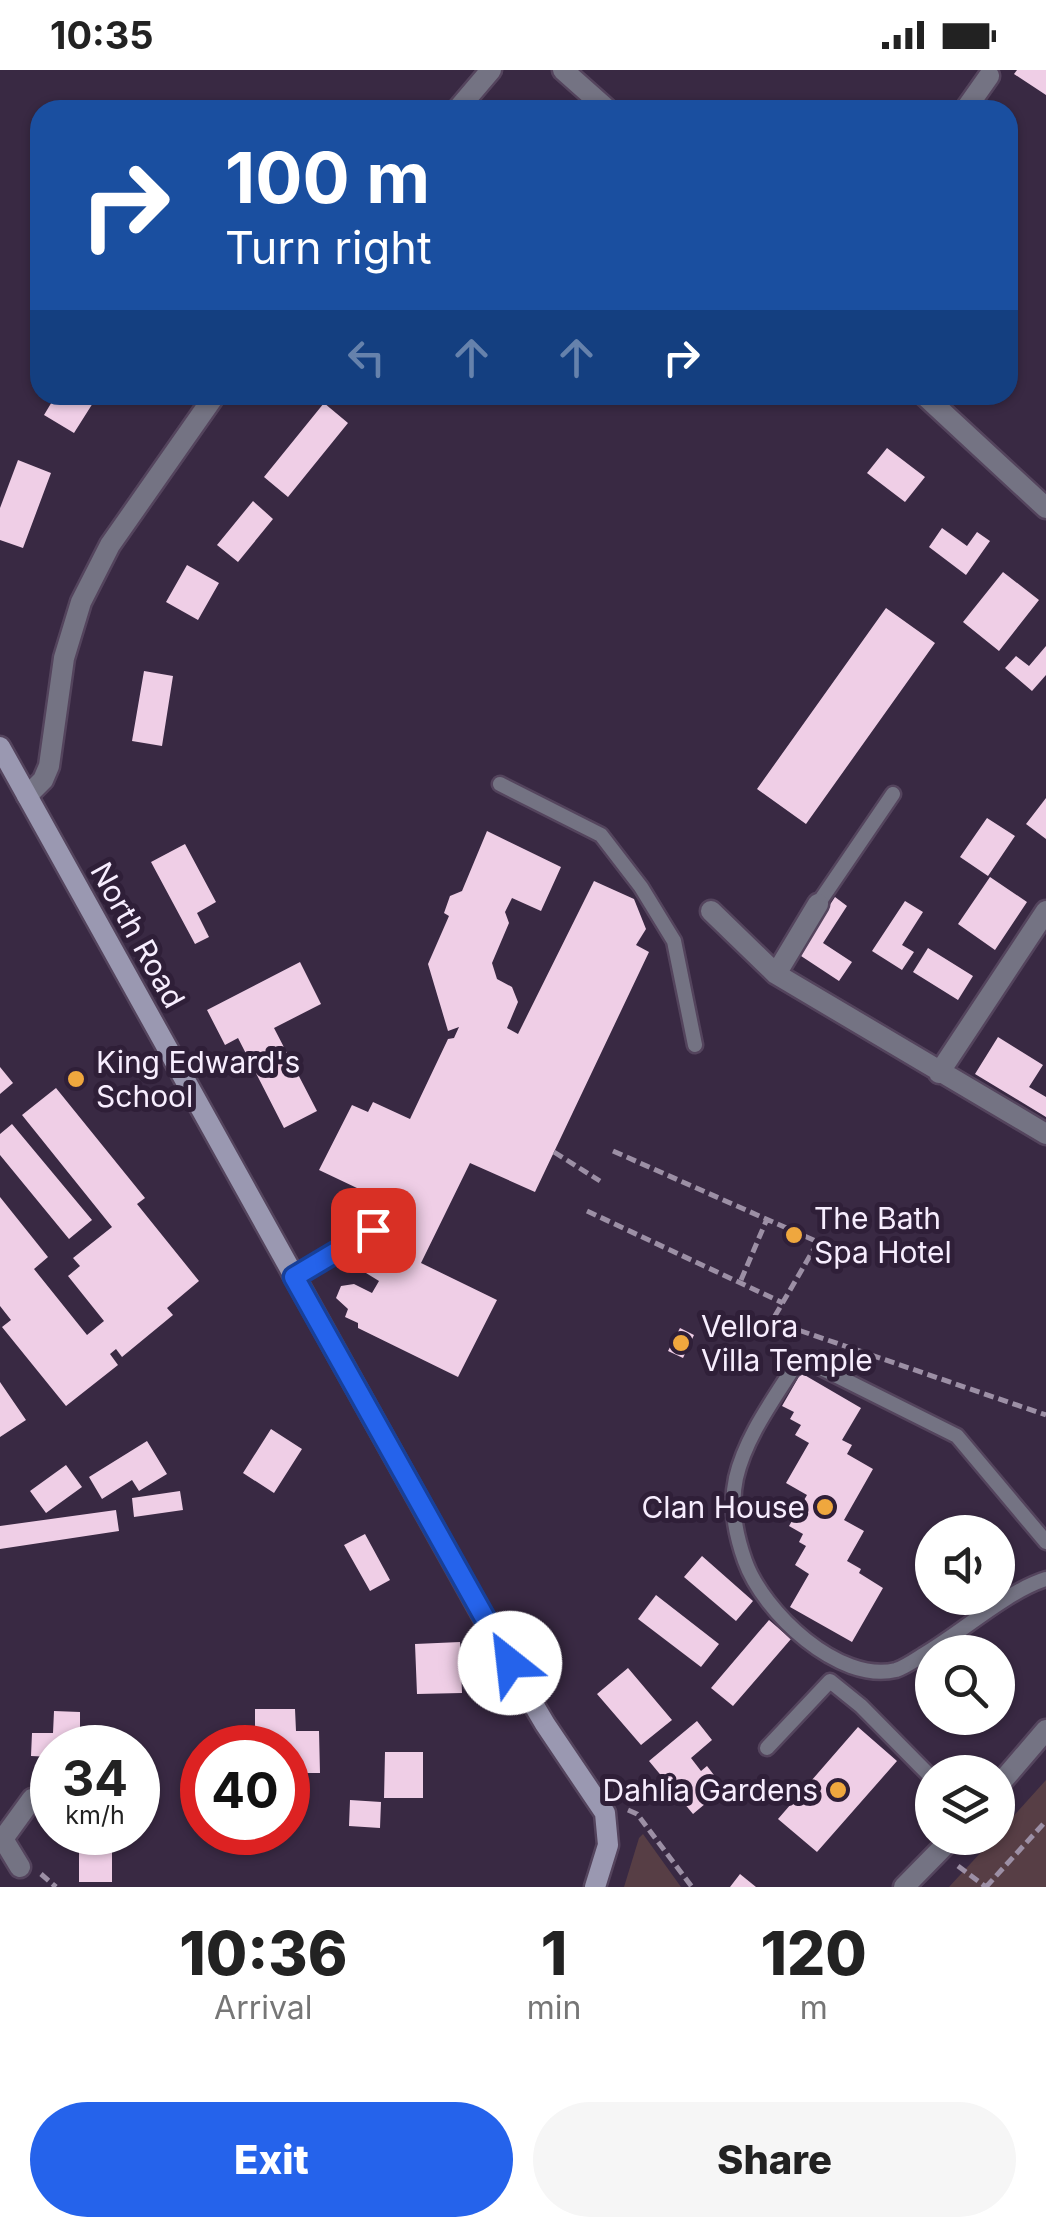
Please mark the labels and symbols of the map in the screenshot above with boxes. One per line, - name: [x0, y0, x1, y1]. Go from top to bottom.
- street label: North Road: [83, 856, 193, 1014]
- place label: King Edward's School: [96, 1044, 300, 1114]
- marker: King Edward's School: [65, 1068, 87, 1090]
- pin: [331, 1188, 416, 1273]
- place label: The Bath Spa Hotel: [814, 1200, 952, 1270]
- marker: The Bath Spa Hotel: [783, 1224, 805, 1246]
- place label: Vellora Villa Temple: [701, 1308, 873, 1378]
- marker: Vellora Villa Temple: [670, 1332, 692, 1354]
- place label: Clan House: [641, 1489, 805, 1525]
- marker: Clan House: [814, 1496, 836, 1518]
- position arrow: [458, 1611, 562, 1715]
- speed limit sign: 40: [180, 1725, 310, 1855]
- place label: Dahlia Gardens: [603, 1772, 818, 1808]
- marker: Dahlia Gardens: [827, 1779, 849, 1801]

